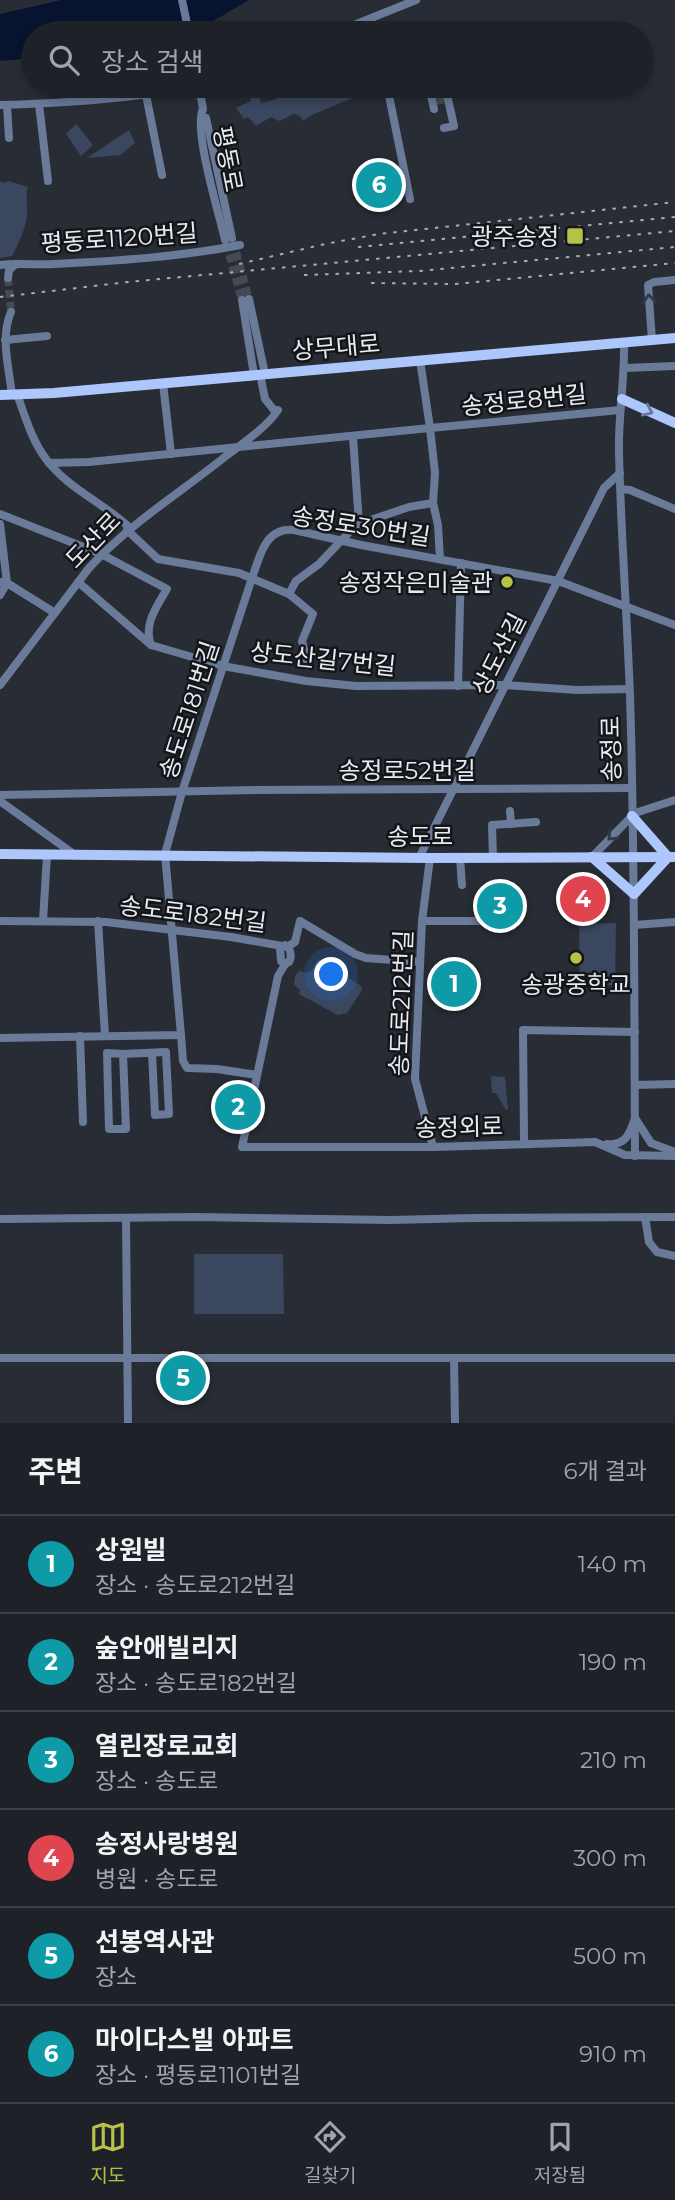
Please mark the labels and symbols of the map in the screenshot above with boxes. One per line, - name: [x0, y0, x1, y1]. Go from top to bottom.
- street label: 평동로: [207, 124, 249, 194]
- pin: 6: [356, 159, 402, 211]
- street label: 평동로1120번길: [40, 218, 198, 258]
- place label: 광주송정: [471, 222, 559, 251]
- marker: 광주송정: [565, 226, 585, 246]
- one-way arrow: [642, 293, 657, 304]
- street label: 상무대로: [291, 329, 381, 365]
- street label: 송정로8번길: [460, 379, 588, 421]
- one-way arrow: [641, 403, 654, 417]
- street label: 송정로30번길: [290, 501, 432, 551]
- street label: 도산로: [60, 506, 126, 574]
- place label: 송정작은미술관: [338, 568, 493, 597]
- marker: 송정작은미술관: [499, 574, 515, 590]
- street label: 상도산길: [466, 608, 532, 700]
- street label: 송도로181번길: [153, 637, 225, 783]
- street label: 상도산길7번길: [249, 637, 397, 681]
- street label: 송정로: [596, 716, 626, 782]
- street label: 송정로52번길: [338, 756, 476, 785]
- street label: 송도로: [387, 822, 453, 851]
- one-way arrow: [607, 828, 620, 841]
- pin: 4: [560, 873, 606, 925]
- pin: 3: [477, 880, 523, 932]
- street label: 송도로182번길: [118, 891, 268, 937]
- street label: 송도로212번길: [384, 929, 418, 1077]
- marker: 송광중학교: [568, 950, 584, 966]
- your location: [314, 957, 348, 991]
- pin: 1: [431, 958, 477, 1010]
- place label: 송광중학교: [521, 970, 631, 999]
- pin: 2: [215, 1081, 261, 1133]
- street label: 송정외로: [415, 1112, 503, 1142]
- pin: 5: [160, 1352, 206, 1404]

